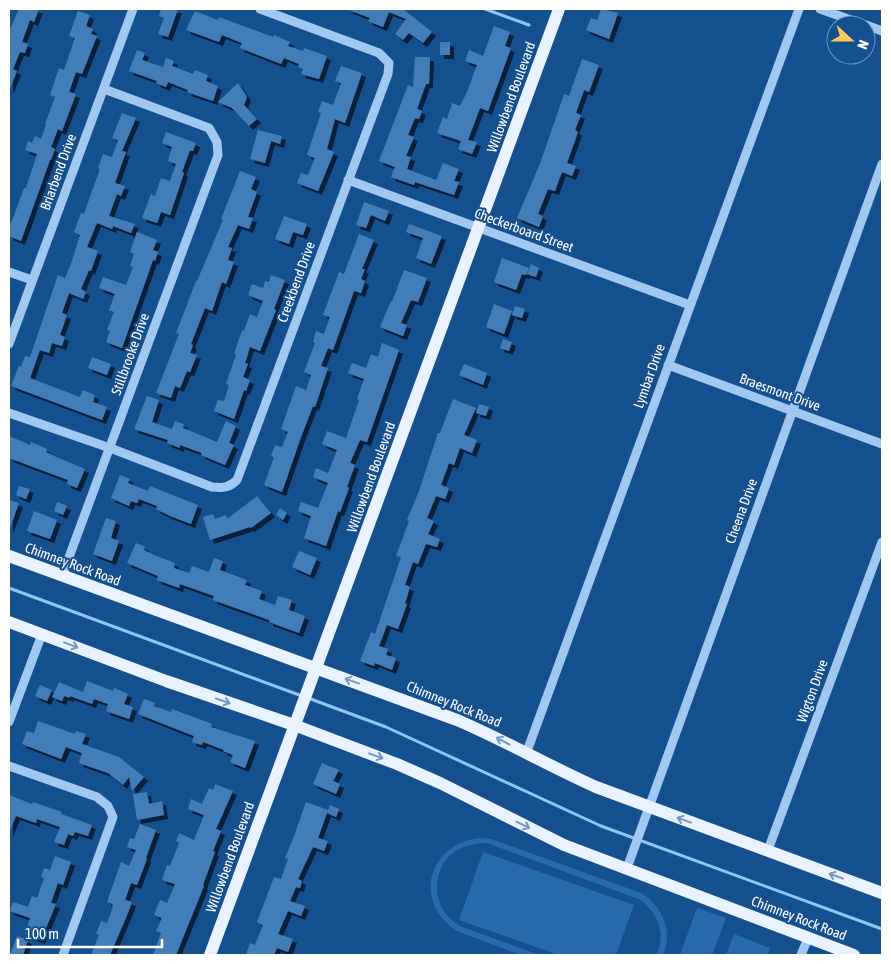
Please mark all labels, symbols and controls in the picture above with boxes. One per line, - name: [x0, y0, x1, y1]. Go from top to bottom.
- north arrow: [826, 15, 876, 65]
- text: N: [854, 38, 872, 51]
- street label: Willowbend Boulevard: [484, 40, 538, 154]
- street label: Briarbend Drive: [37, 132, 79, 212]
- street label: Checkerboard Street: [472, 205, 576, 255]
- street label: Creekbend Drive: [274, 239, 318, 325]
- street label: Stillbrooke Drive: [108, 311, 152, 397]
- street label: Lymbar Drive: [630, 342, 668, 410]
- street label: Braesmont Drive: [737, 370, 823, 414]
- street label: Willowbend Boulevard: [344, 420, 398, 534]
- street label: Cheena Drive: [722, 476, 760, 546]
- street label: Chimney Rock Road: [23, 539, 123, 589]
- one-way arrow: [63, 641, 78, 650]
- street label: Wigton Drive: [793, 657, 831, 725]
- one-way arrow: [345, 676, 361, 685]
- street label: Chimney Rock Road: [404, 678, 504, 730]
- one-way arrow: [215, 697, 231, 706]
- one-way arrow: [496, 736, 511, 746]
- one-way arrow: [368, 752, 383, 761]
- street label: Willowbend Boulevard: [203, 800, 257, 914]
- one-way arrow: [677, 815, 692, 824]
- one-way arrow: [515, 821, 530, 830]
- one-way arrow: [829, 871, 845, 880]
- street label: Chimney Rock Road: [749, 892, 849, 944]
- scale bar: [18, 916, 161, 948]
- text: 100 m: [25, 925, 59, 942]

